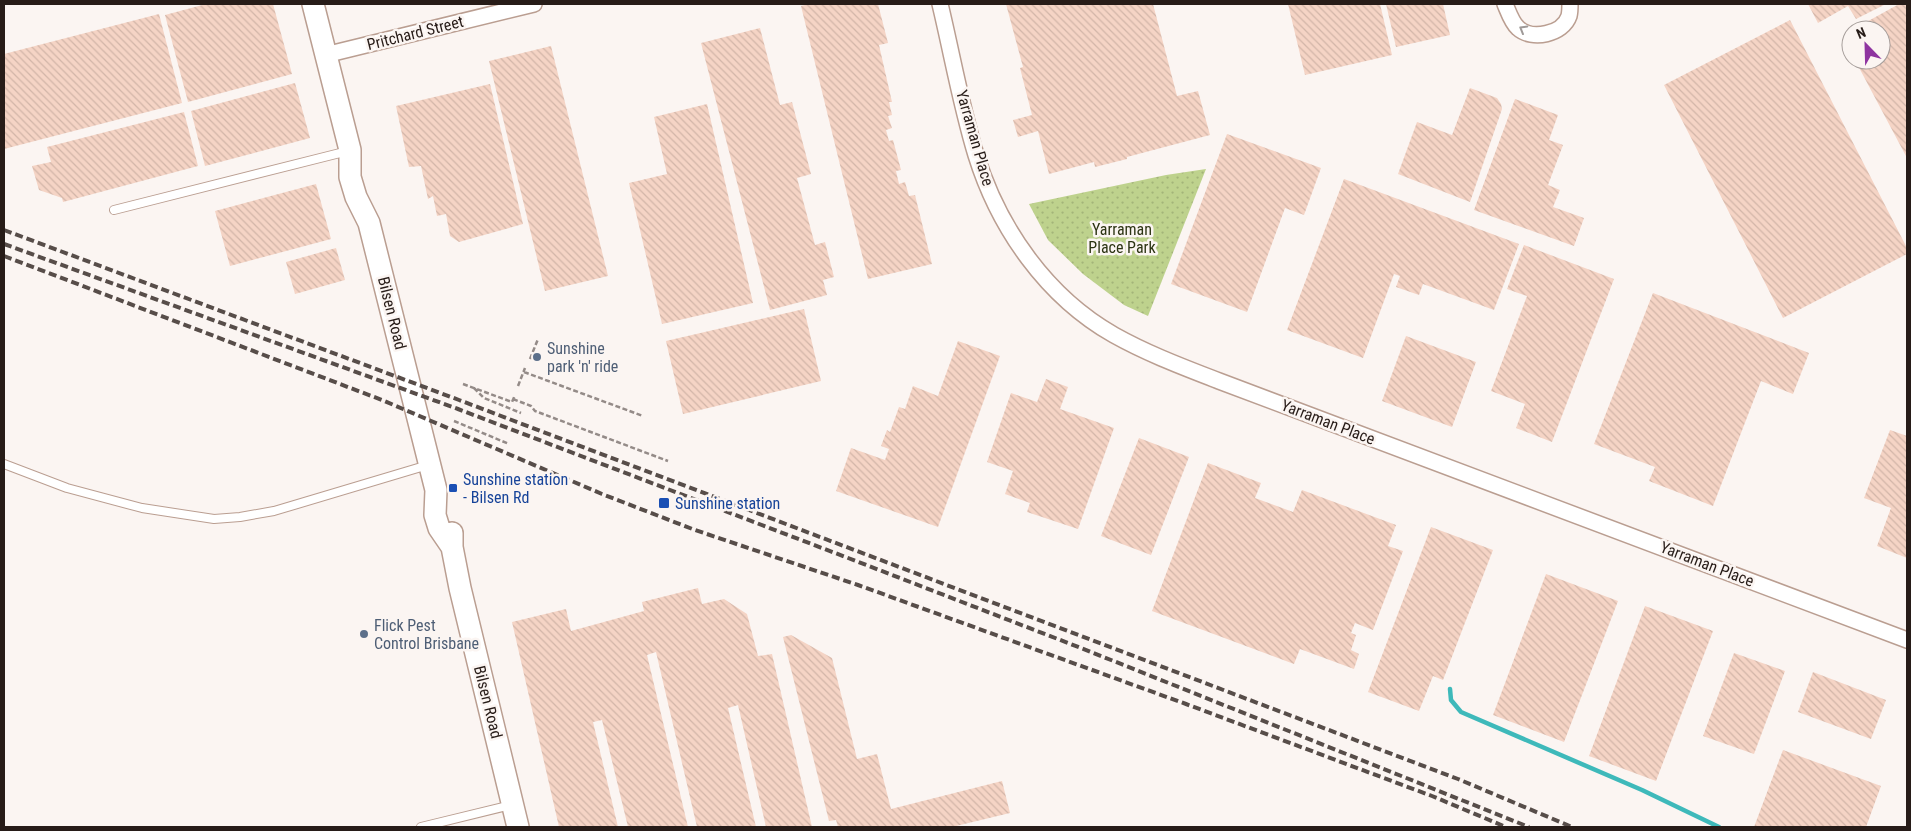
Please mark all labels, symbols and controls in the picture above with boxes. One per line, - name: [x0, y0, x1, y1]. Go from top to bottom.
- street label: Pritchard Street: [365, 12, 465, 54]
- north arrow: [1841, 20, 1891, 70]
- text: N: [1854, 24, 1868, 42]
- one-way arrow: [1520, 26, 1529, 36]
- street label: Yarraman Place: [952, 88, 998, 188]
- park label: Yarraman Place Park: [1088, 220, 1156, 257]
- street label: Bilsen Road: [374, 275, 410, 351]
- place label: Sunshine park 'n' ride: [547, 339, 618, 376]
- marker: Sunshine park 'n' ride: [531, 351, 543, 363]
- street label: Yarraman Place: [1278, 395, 1378, 449]
- place label: Sunshine station - Bilsen Rd: [463, 470, 568, 507]
- marker: Sunshine station - Bilsen Rd: [447, 482, 459, 494]
- place label: Sunshine station: [675, 494, 780, 513]
- marker: Sunshine station: [657, 496, 671, 510]
- street label: Yarraman Place: [1657, 537, 1757, 591]
- place label: Flick Pest Control Brisbane: [374, 616, 479, 653]
- marker: Flick Pest Control Brisbane: [358, 628, 370, 640]
- street label: Bilsen Road: [470, 664, 506, 740]

